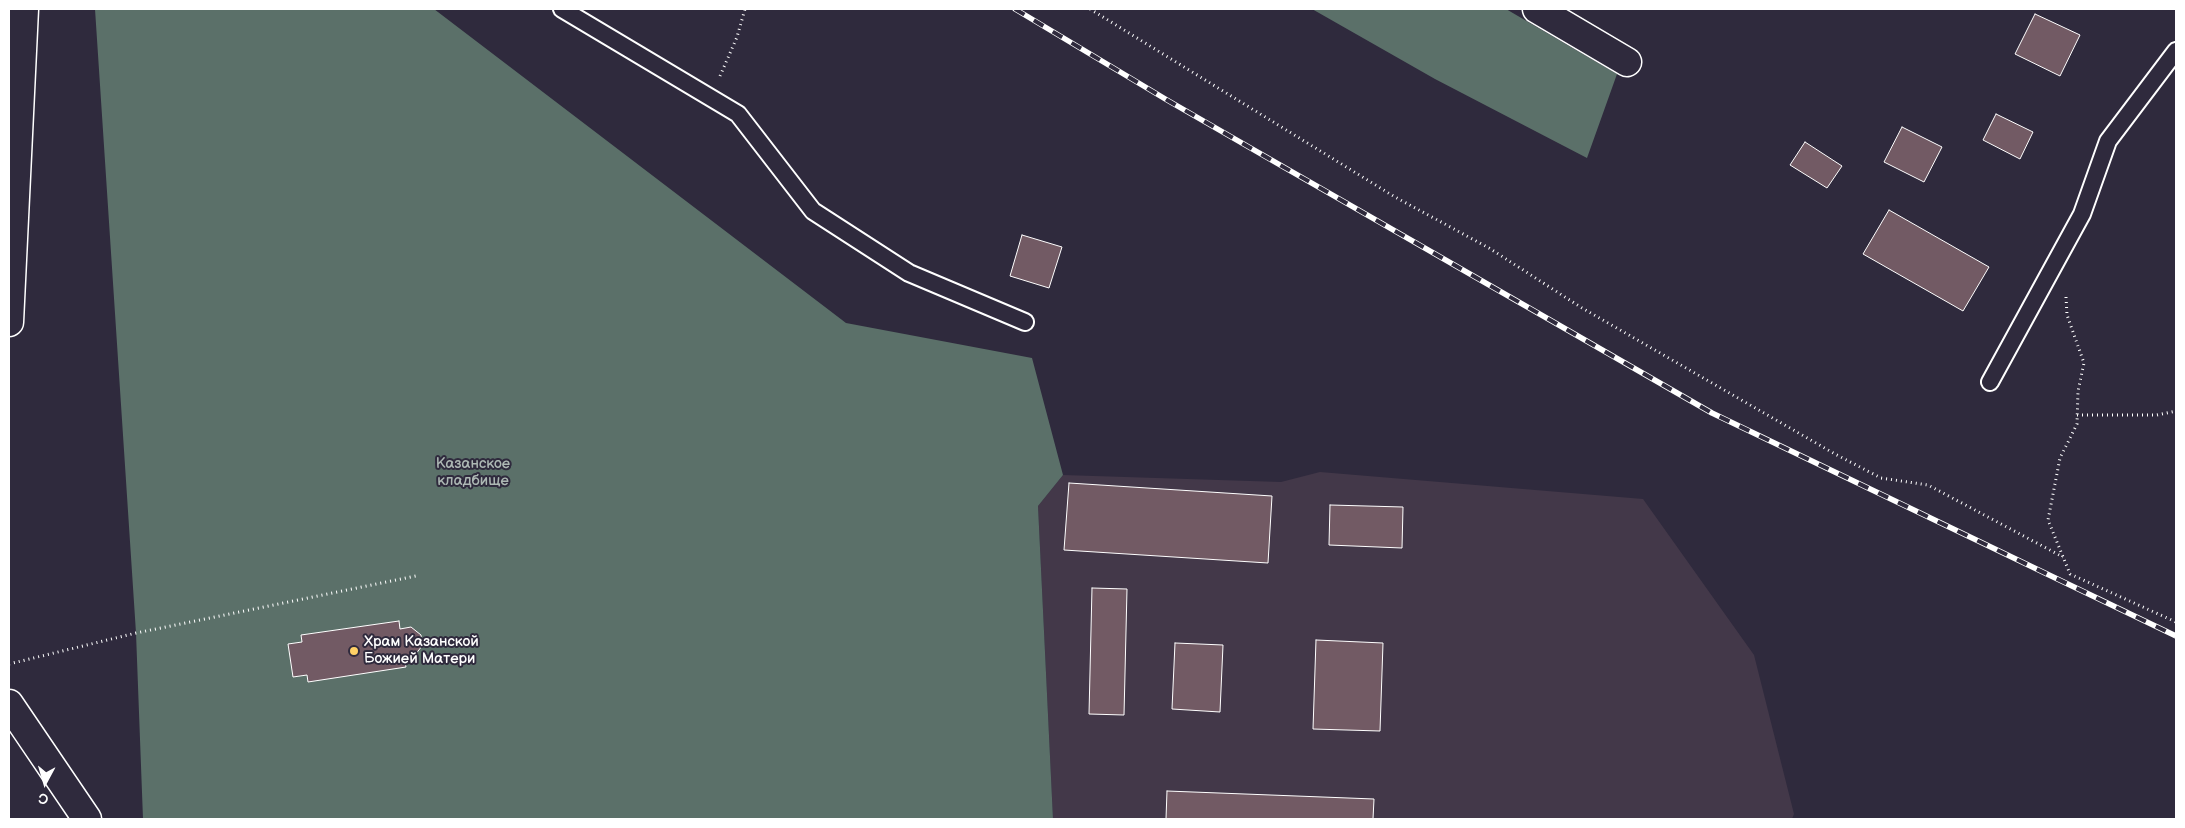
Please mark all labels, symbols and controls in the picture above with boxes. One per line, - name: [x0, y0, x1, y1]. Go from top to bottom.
- park label: Казанское кладбище: [436, 455, 510, 490]
- place label: Храм Казанской Божией Матери: [364, 633, 479, 668]
- marker: Храм Казанской Божией Матери: [348, 645, 360, 657]
- north arrow: [20, 758, 70, 808]
- text: С: [38, 789, 49, 807]

